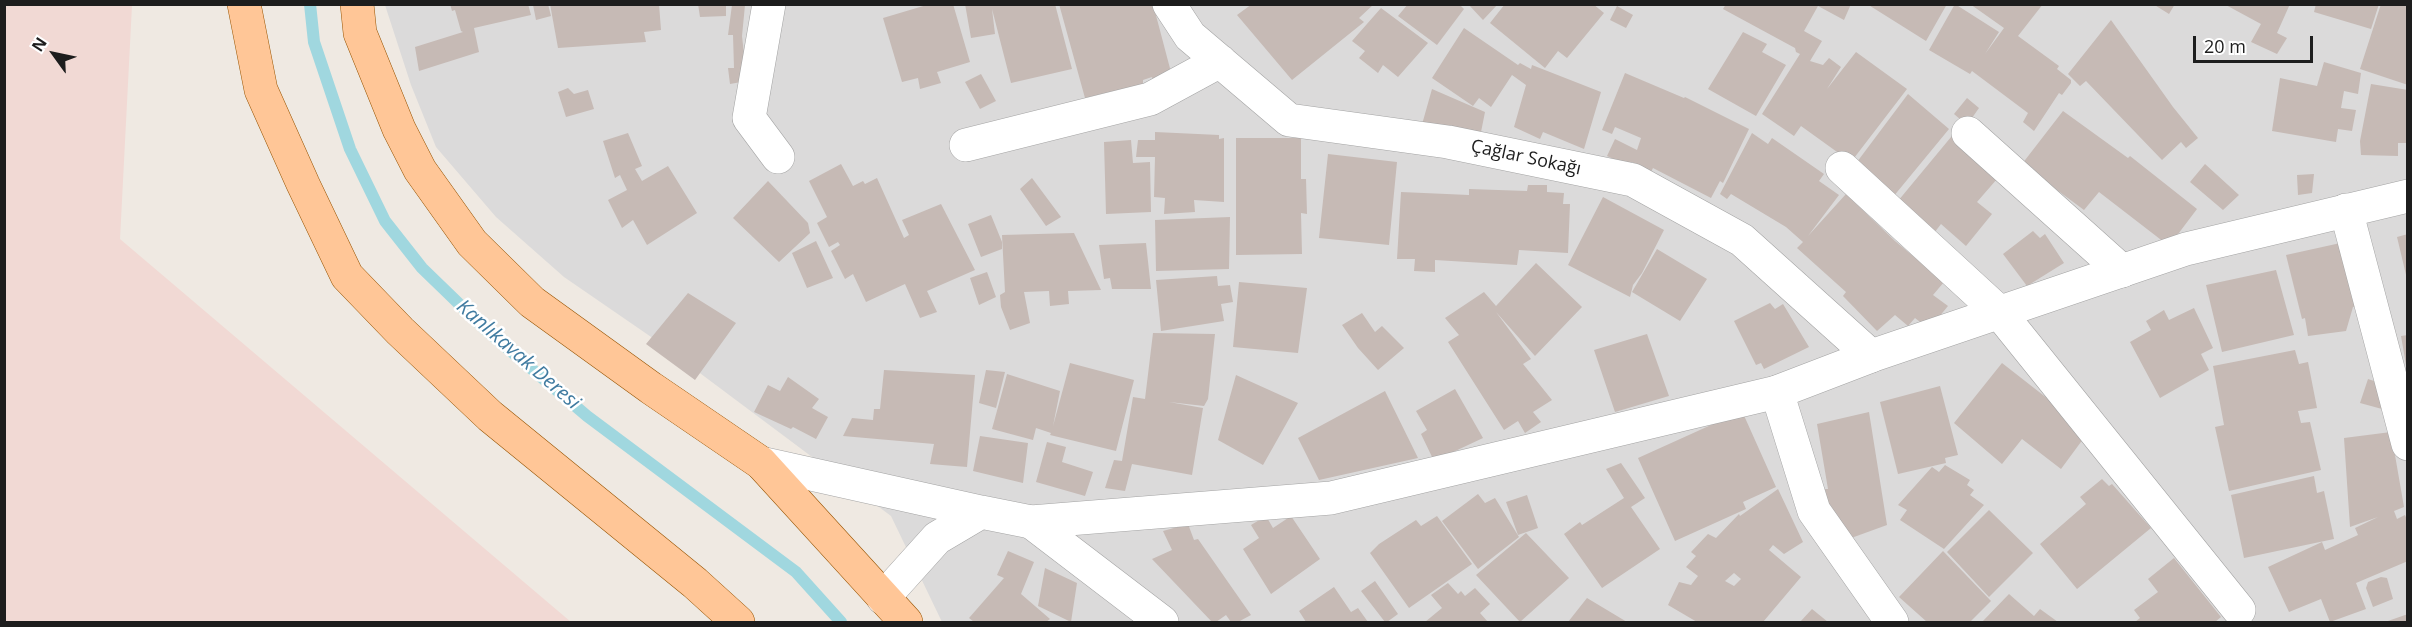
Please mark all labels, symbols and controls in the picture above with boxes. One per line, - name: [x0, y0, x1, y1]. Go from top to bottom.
- north arrow: [24, 24, 84, 84]
- scale bar: [2196, 24, 2316, 62]
- text: N: [26, 33, 52, 56]
- text: 20 m: [2204, 34, 2246, 58]
- street label: Çağlar Sokağı: [1469, 136, 1583, 180]
- water label: Kanlıkavak Deresi: [451, 295, 585, 415]

